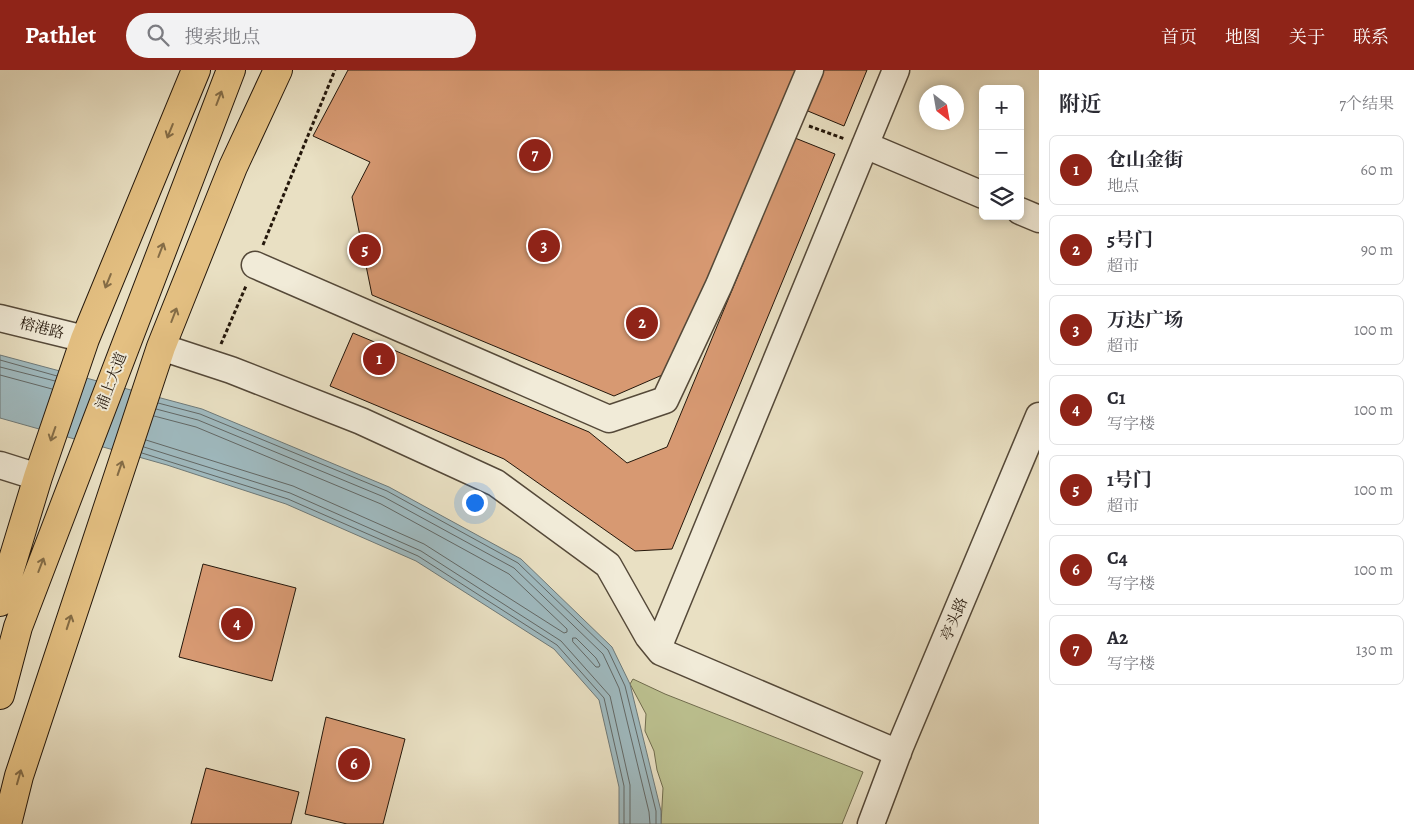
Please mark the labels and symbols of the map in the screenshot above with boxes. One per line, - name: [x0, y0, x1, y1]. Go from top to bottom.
- north arrow: [919, 85, 964, 130]
- one-way arrow: [215, 91, 224, 106]
- one-way arrow: [164, 123, 174, 138]
- pin: 7: [519, 136, 551, 174]
- pin: 3: [528, 227, 560, 265]
- pin: 5: [349, 231, 381, 269]
- one-way arrow: [157, 243, 167, 258]
- one-way arrow: [103, 273, 113, 288]
- pin: 2: [626, 304, 658, 342]
- one-way arrow: [170, 307, 179, 323]
- street label: 榕港路: [18, 313, 66, 343]
- pin: 1: [363, 340, 395, 378]
- street label: 浦上大道: [91, 349, 131, 413]
- one-way arrow: [48, 426, 57, 441]
- one-way arrow: [116, 460, 126, 476]
- your location: [462, 490, 488, 516]
- one-way arrow: [37, 558, 46, 573]
- street label: 亭头路: [936, 594, 972, 644]
- pin: 4: [221, 605, 253, 643]
- one-way arrow: [65, 615, 75, 631]
- pin: 6: [338, 745, 370, 783]
- one-way arrow: [15, 769, 24, 785]

